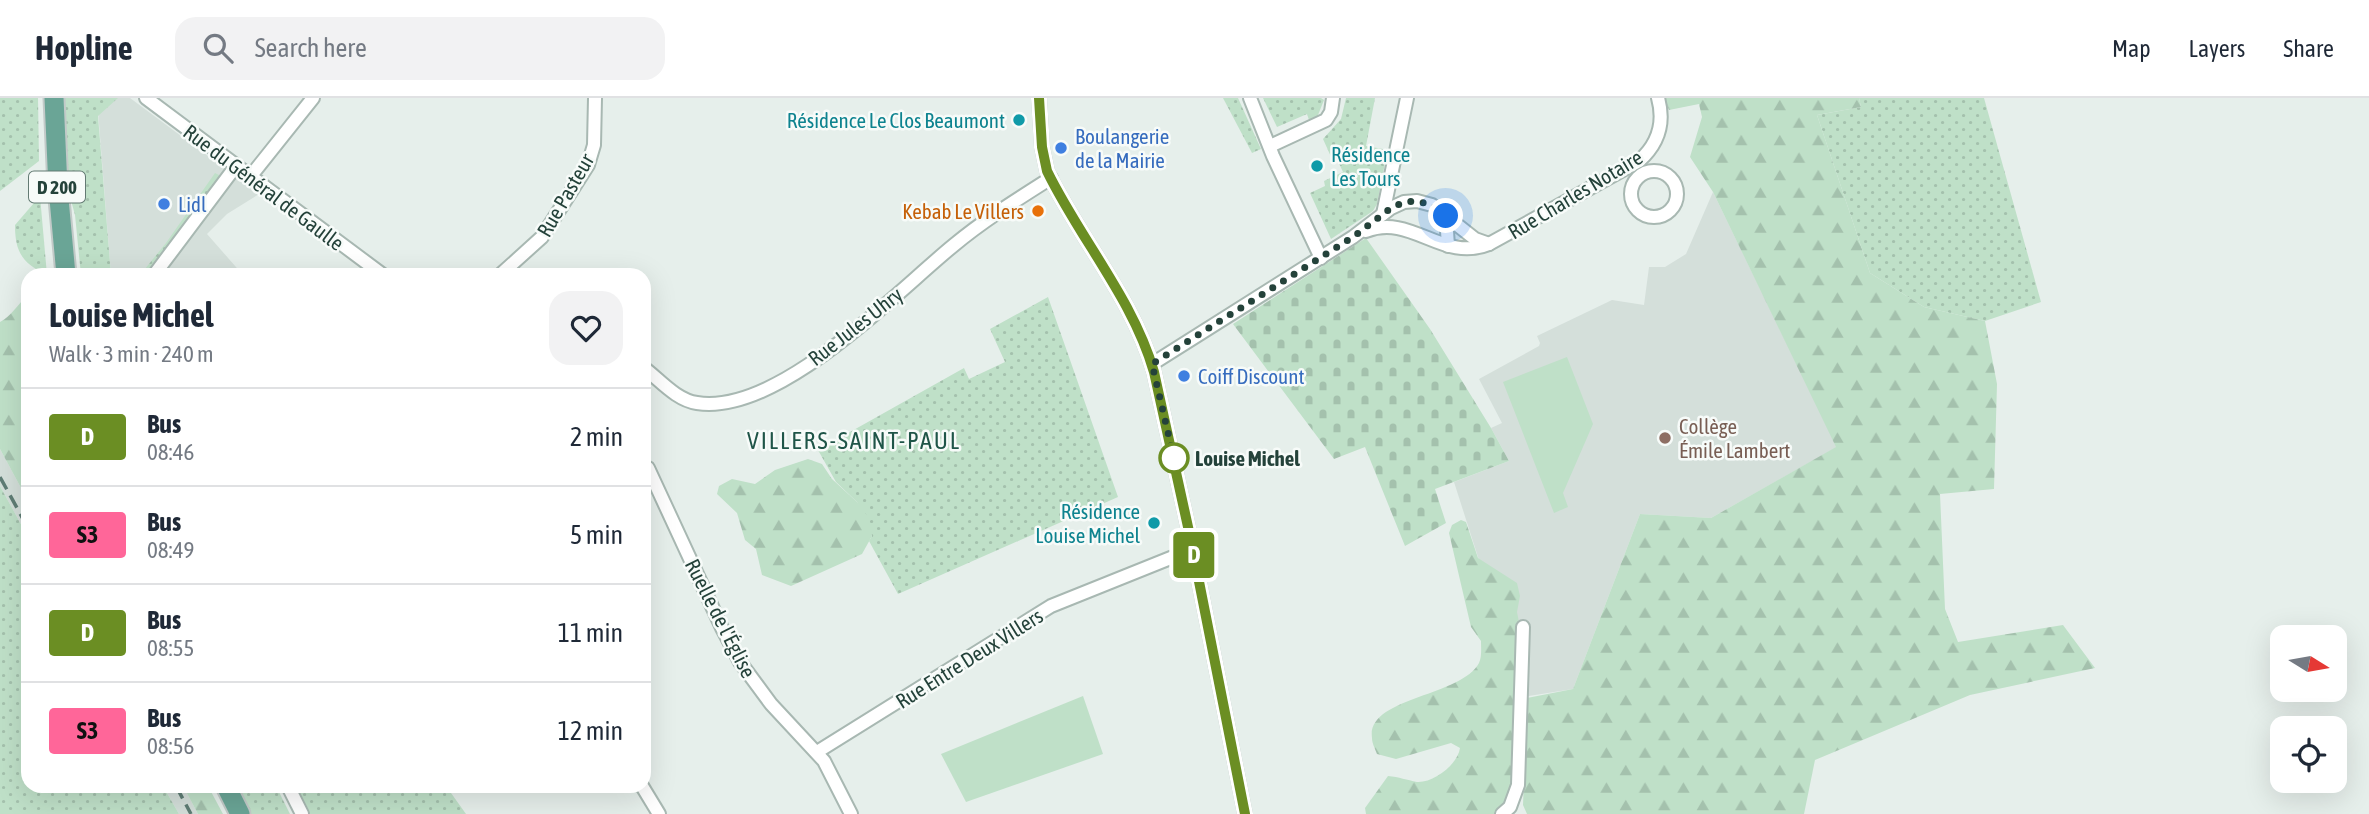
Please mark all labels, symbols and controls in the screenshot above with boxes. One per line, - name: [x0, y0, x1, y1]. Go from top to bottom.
- search box: [175, 17, 665, 80]
- text: Hopline: [35, 29, 133, 67]
- icon: search: [199, 29, 237, 67]
- text: Search here: [255, 33, 367, 63]
- text: Map: [2112, 35, 2151, 62]
- text: Layers: [2189, 35, 2245, 62]
- text: Share: [2283, 35, 2334, 62]
- place label: Résidence Le Clos Beaumont: [787, 108, 1005, 132]
- marker: Résidence Le Clos Beaumont: [1011, 112, 1027, 128]
- street label: Rue du Général de Gaulle: [179, 119, 349, 255]
- place label: Boulangerie de la Mairie: [1075, 124, 1169, 172]
- marker: Boulangerie de la Mairie: [1053, 140, 1069, 156]
- place label: Résidence Les Tours: [1331, 142, 1410, 190]
- street label: Rue Charles Notaire: [1503, 144, 1647, 244]
- street label: Rue Pasteur: [532, 149, 599, 241]
- marker: Résidence Les Tours: [1309, 158, 1325, 174]
- road number: D 200: [29, 172, 85, 202]
- place label: Lidl: [178, 192, 207, 216]
- marker: Lidl: [156, 196, 172, 212]
- your location: [1428, 198, 1463, 233]
- place label: Kebab Le Villers: [902, 199, 1024, 223]
- marker: Kebab Le Villers: [1030, 203, 1046, 219]
- street label: Rue Jules Uhry: [803, 282, 907, 370]
- button: heart: [549, 291, 623, 365]
- text: Louise Michel: [49, 296, 214, 334]
- text: Walk · 3 min · 240 m: [49, 341, 213, 367]
- place label: Coiff Discount: [1198, 364, 1304, 388]
- marker: Coiff Discount: [1176, 368, 1192, 384]
- text: Bus: [147, 409, 181, 439]
- place label: Collège Émile Lambert: [1679, 414, 1790, 462]
- text: 2 min: [570, 422, 623, 452]
- text: D: [81, 423, 94, 450]
- district label: VILLERS-SAINT-PAUL: [747, 427, 961, 454]
- marker: Collège Émile Lambert: [1657, 430, 1673, 446]
- text: 08:46: [147, 439, 194, 465]
- marker: Louise Michel: [1159, 443, 1189, 473]
- place label: Louise Michel: [1195, 446, 1300, 470]
- place label: Résidence Louise Michel: [1035, 499, 1140, 547]
- text: Bus: [147, 507, 181, 537]
- marker: Résidence Louise Michel: [1146, 515, 1162, 531]
- text: 5 min: [570, 520, 623, 550]
- text: S3: [77, 521, 98, 548]
- line badge: D: [1171, 532, 1217, 578]
- text: 08:49: [147, 537, 194, 563]
- text: D: [1187, 541, 1201, 568]
- street label: Ruelle de l'Église: [681, 555, 761, 681]
- street label: Rue Entre Deux Villers: [891, 603, 1047, 713]
- text: Bus: [147, 605, 181, 635]
- text: 11 min: [558, 618, 623, 648]
- text: D: [81, 619, 94, 646]
- north arrow: [2270, 625, 2347, 702]
- map controls: [2270, 625, 2347, 793]
- text: 08:55: [147, 635, 194, 661]
- text: Bus: [147, 703, 181, 733]
- text: 12 min: [558, 716, 623, 746]
- button: locate: [2270, 716, 2347, 793]
- text: S3: [77, 717, 98, 744]
- text: 08:56: [147, 733, 194, 759]

